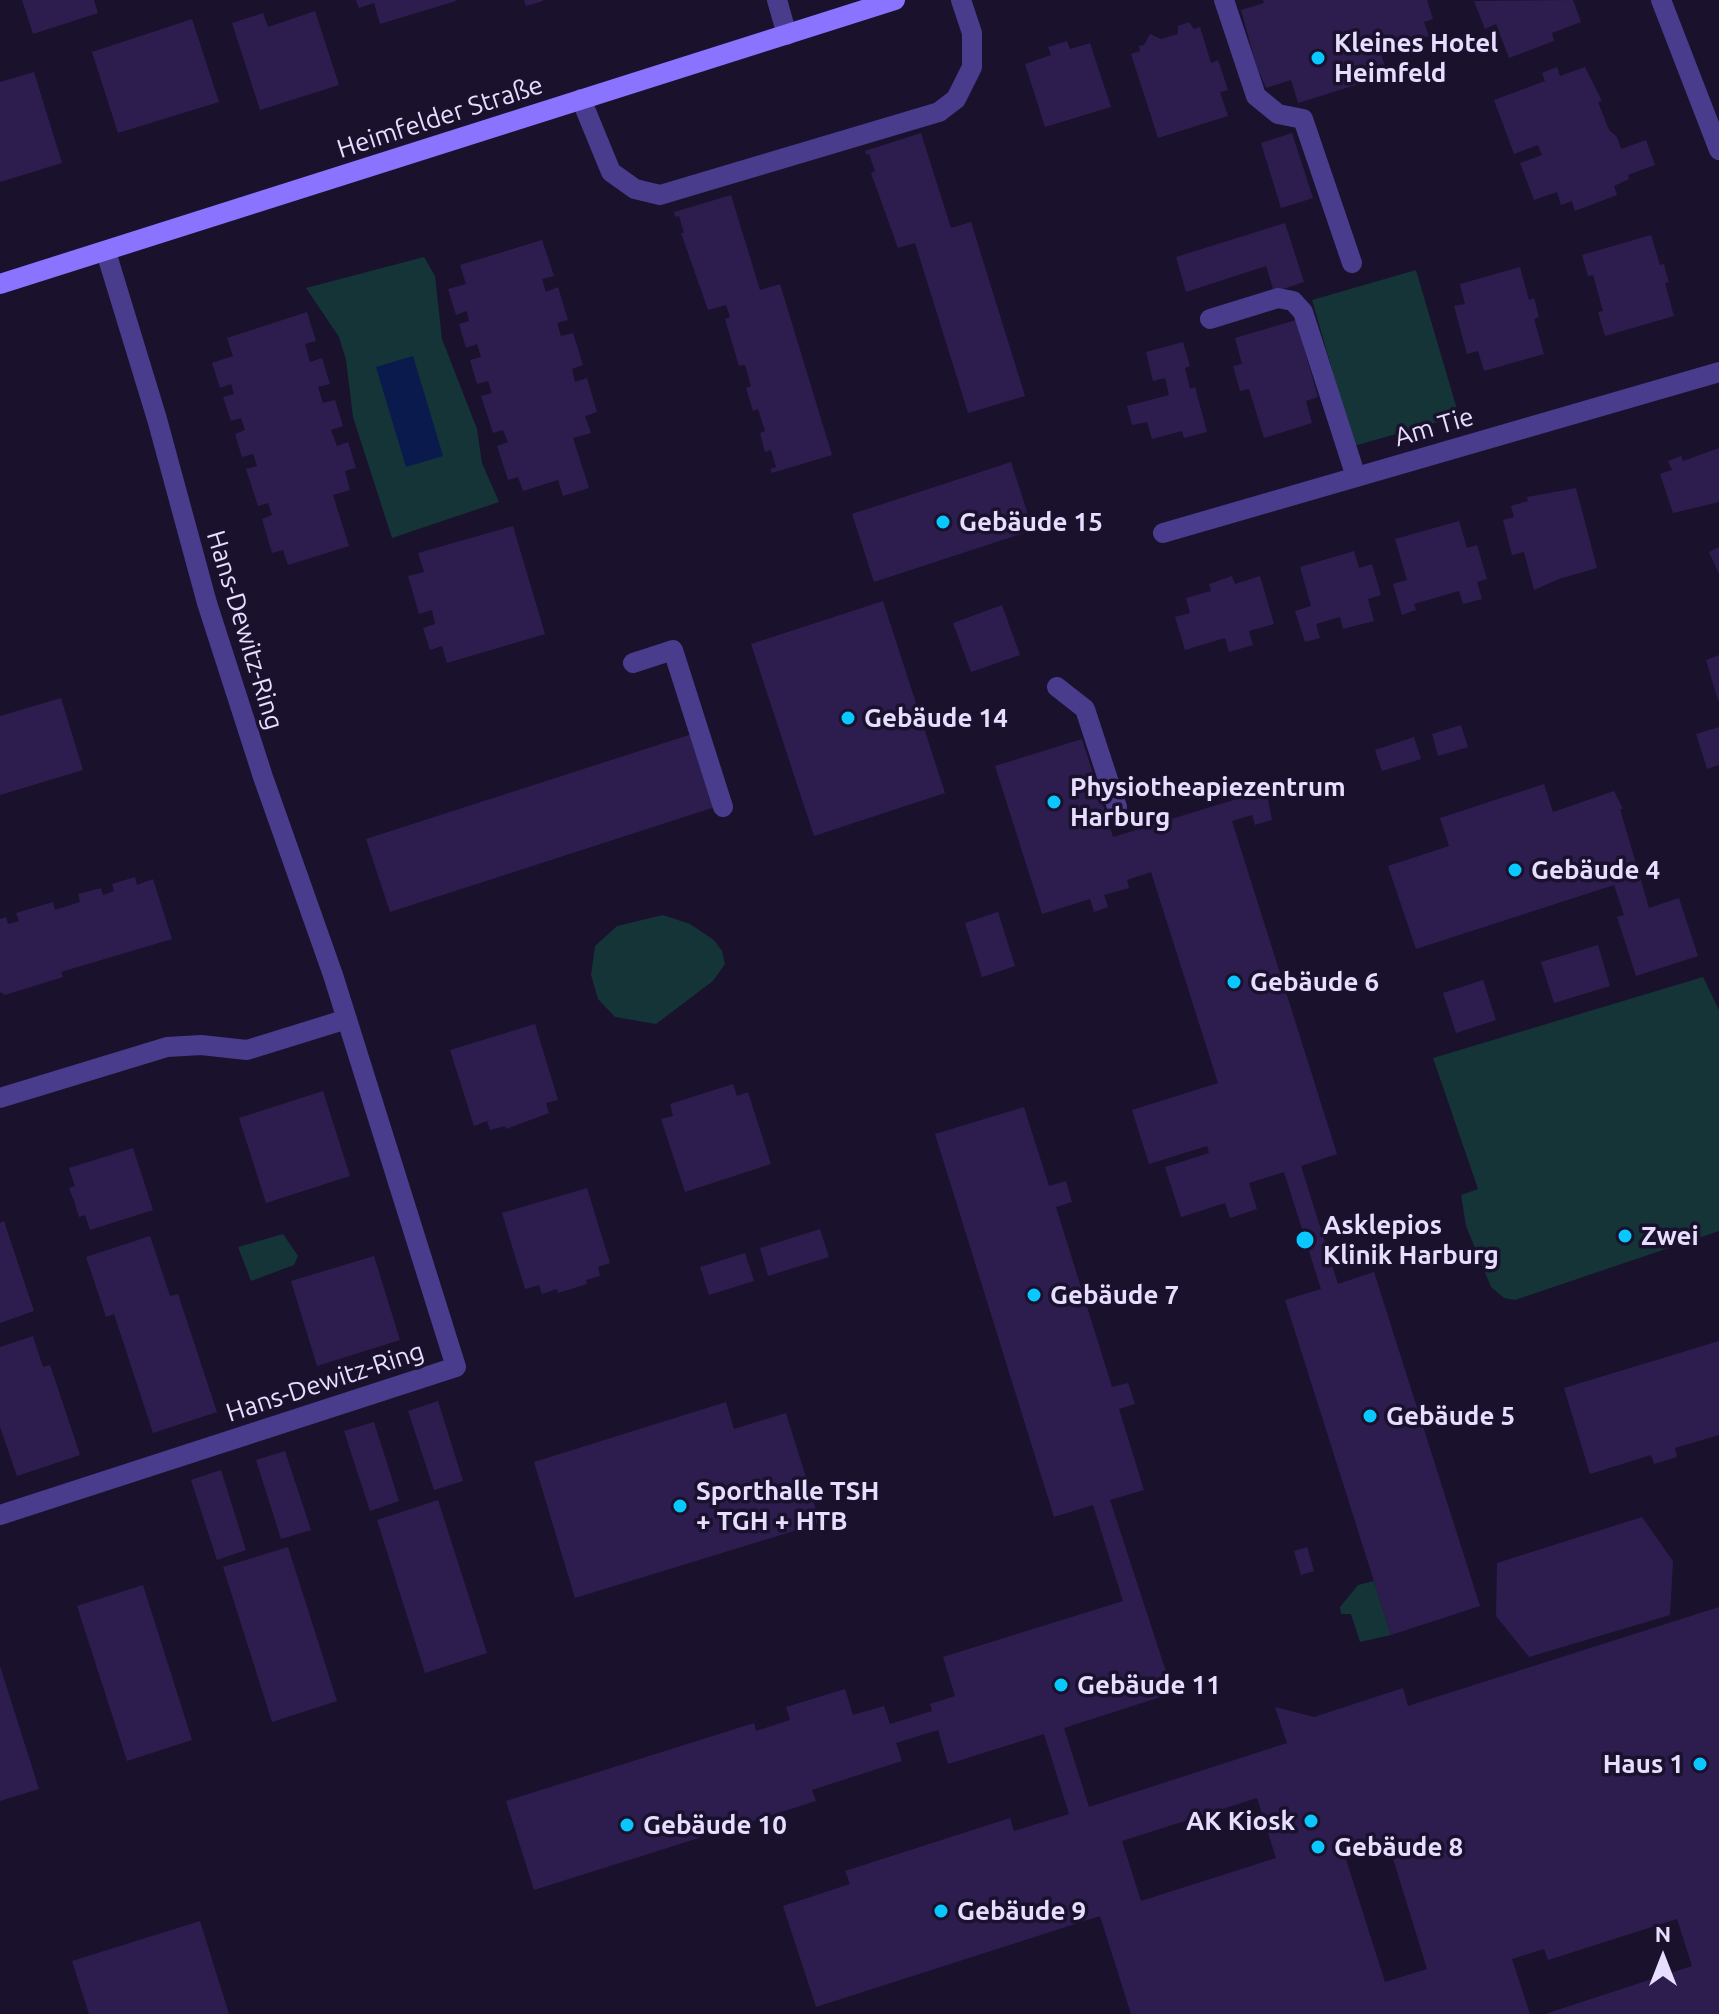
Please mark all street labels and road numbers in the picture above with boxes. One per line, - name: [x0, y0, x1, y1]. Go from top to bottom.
- street label: Heimfelder Straße: [333, 69, 547, 165]
- street label: Am Tie: [1391, 401, 1477, 453]
- street label: Hans-Dewitz-Ring: [200, 527, 290, 733]
- street label: Hans-Dewitz-Ring: [222, 1335, 428, 1429]

